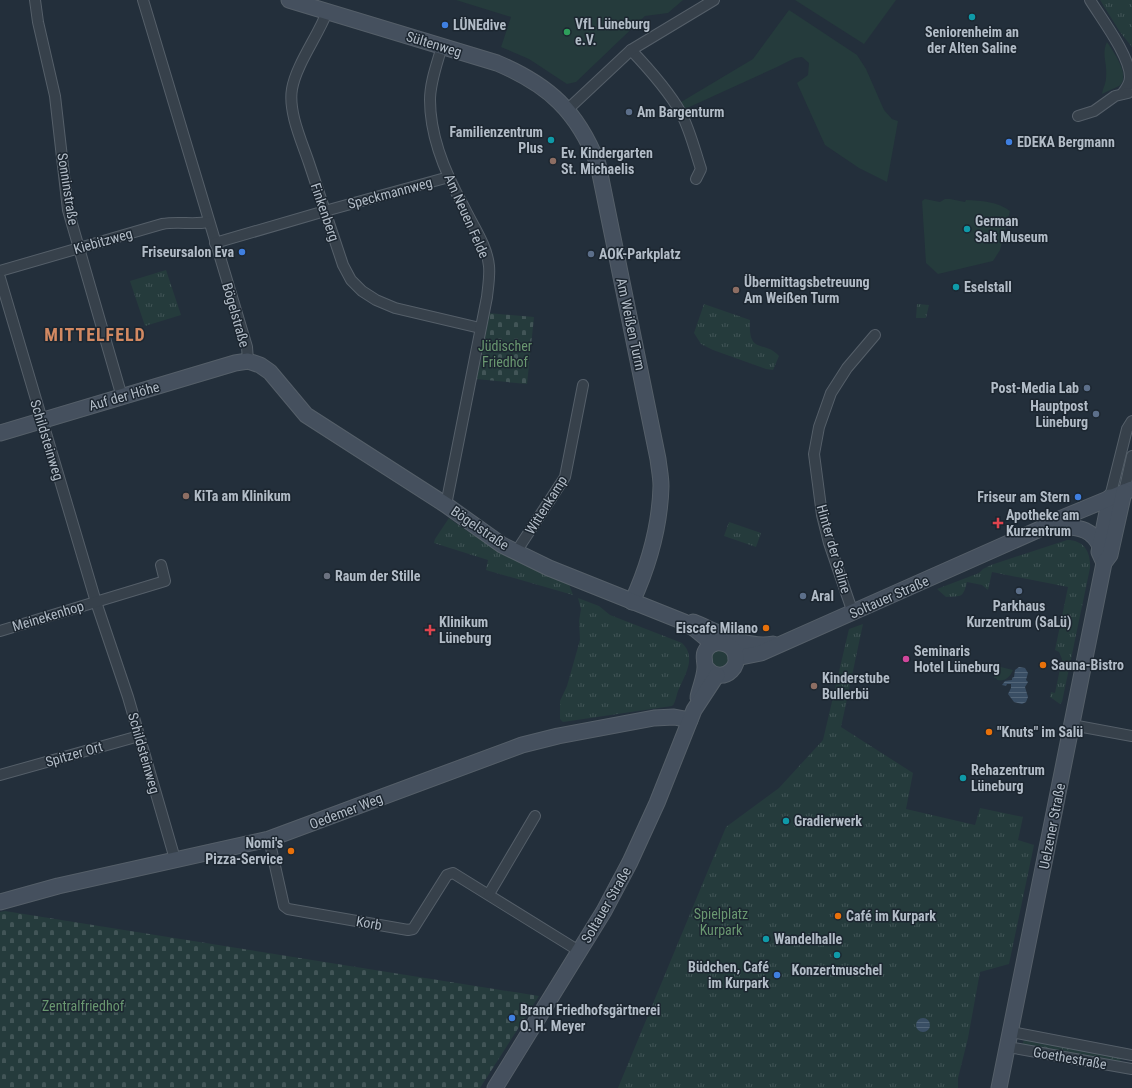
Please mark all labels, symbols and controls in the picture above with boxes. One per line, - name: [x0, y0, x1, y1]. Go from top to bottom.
- marker: Seniorenheim an der Alten Saline: [967, 12, 977, 22]
- place label: VfL Lüneburg e.V.: [575, 16, 650, 48]
- place label: LÜNEdive: [453, 17, 506, 33]
- marker: LÜNEdive: [440, 20, 450, 30]
- place label: Seniorenheim an der Alten Saline: [925, 24, 1019, 56]
- marker: VfL Lüneburg e.V.: [562, 27, 572, 37]
- street label: Sültenweg: [404, 28, 464, 60]
- place label: Am Bargenturm: [637, 104, 724, 120]
- marker: Am Bargenturm: [624, 107, 634, 117]
- place label: Familienzentrum Plus: [449, 124, 543, 156]
- place label: EDEKA Bergmann: [1017, 134, 1115, 150]
- marker: Familienzentrum Plus: [546, 135, 556, 145]
- marker: EDEKA Bergmann: [1004, 137, 1014, 147]
- place label: Ev. Kindergarten St. Michaelis: [561, 145, 653, 177]
- street label: Sonninstraße: [54, 152, 82, 227]
- marker: Ev. Kindergarten St. Michaelis: [548, 156, 558, 166]
- street label: Am Neuen Felde: [441, 172, 493, 261]
- street label: Speckmannweg: [346, 174, 434, 212]
- street label: Finkenberg: [308, 181, 342, 243]
- place label: German Salt Museum: [975, 213, 1048, 245]
- marker: German Salt Museum: [962, 224, 972, 234]
- street label: Kiebitzweg: [72, 225, 134, 257]
- place label: Friseursalon Eva: [142, 244, 234, 260]
- place label: AOK-Parkplatz: [599, 246, 681, 262]
- marker: Friseursalon Eva: [237, 247, 247, 257]
- marker: AOK-Parkplatz: [586, 249, 596, 259]
- place label: Übermittagsbetreuung Am Weißen Turm: [744, 274, 870, 306]
- street label: Am Weißen Turm: [613, 276, 649, 372]
- place label: Eselstall: [964, 279, 1012, 295]
- street label: Bögelstraße: [219, 281, 253, 350]
- marker: Eselstall: [951, 282, 961, 292]
- marker: Übermittagsbetreuung Am Weißen Turm: [731, 285, 741, 295]
- district label: MITTELFELD: [44, 324, 146, 345]
- park label: Jüdischer Friedhof: [478, 338, 532, 370]
- street label: Auf der Höhe: [87, 378, 161, 414]
- place label: Post-Media Lab: [991, 380, 1079, 396]
- marker: Post-Media Lab: [1082, 383, 1092, 393]
- street label: Schildsteinweg: [27, 398, 67, 482]
- place label: Hauptpost Lüneburg: [1030, 398, 1088, 430]
- marker: Hauptpost Lüneburg: [1091, 409, 1101, 419]
- street label: Wittenkamp: [522, 473, 570, 537]
- place label: KiTa am Klinikum: [194, 488, 291, 504]
- place label: Friseur am Stern: [977, 489, 1070, 505]
- marker: KiTa am Klinikum: [181, 491, 191, 501]
- marker: Friseur am Stern: [1073, 492, 1083, 502]
- street label: Bögelstraße: [448, 503, 512, 553]
- street label: Hinter der Saline: [814, 503, 854, 596]
- place label: Apotheke am Kurzentrum: [1006, 507, 1079, 539]
- marker: Apotheke am Kurzentrum: [993, 518, 1003, 528]
- place label: Raum der Stille: [335, 568, 421, 584]
- marker: Raum der Stille: [322, 571, 332, 581]
- street label: Soltauer Straße: [847, 572, 932, 622]
- marker: Parkhaus Kurzentrum (SaLü): [1014, 586, 1024, 596]
- place label: Aral: [811, 588, 834, 604]
- marker: Aral: [798, 591, 808, 601]
- street label: Meinekenhop: [10, 598, 86, 634]
- place label: Parkhaus Kurzentrum (SaLü): [966, 598, 1072, 631]
- place label: Klinikum Lüneburg: [439, 614, 491, 646]
- place label: Eiscafe Milano: [676, 620, 758, 636]
- marker: Eiscafe Milano: [761, 623, 771, 633]
- marker: Klinikum Lüneburg: [424, 624, 436, 636]
- place label: Seminaris Hotel Lüneburg: [914, 643, 1000, 675]
- marker: Seminaris Hotel Lüneburg: [901, 654, 911, 664]
- place label: Sauna-Bistro: [1051, 657, 1124, 673]
- marker: Sauna-Bistro: [1038, 660, 1048, 670]
- place label: Kinderstube Bullerbü: [822, 670, 890, 702]
- marker: Kinderstube Bullerbü: [809, 681, 819, 691]
- street label: Schildsteinweg: [125, 711, 163, 795]
- place label: "Knuts" im Salü: [997, 724, 1083, 740]
- marker: "Knuts" im Salü: [984, 727, 994, 737]
- street label: Spitzer Ort: [44, 738, 104, 770]
- place label: Rehazentrum Lüneburg: [971, 762, 1045, 794]
- marker: Rehazentrum Lüneburg: [958, 773, 968, 783]
- street label: Uelzener Straße: [1036, 781, 1068, 870]
- street label: Oedemer Weg: [307, 790, 385, 832]
- place label: Gradierwerk: [794, 813, 862, 829]
- marker: Gradierwerk: [781, 816, 791, 826]
- place label: Nomi's Pizza-Service: [205, 835, 283, 867]
- marker: Nomi's Pizza-Service: [286, 846, 296, 856]
- street label: Soltauer Straße: [578, 864, 634, 946]
- park label: Spielplatz Kurpark: [694, 906, 748, 938]
- place label: Café im Kurpark: [846, 908, 936, 924]
- marker: Café im Kurpark: [833, 911, 843, 921]
- street label: Korb: [355, 913, 383, 933]
- place label: Wandelhalle: [774, 931, 842, 947]
- marker: Wandelhalle: [761, 934, 771, 944]
- marker: Konzertmuschel: [832, 950, 842, 960]
- place label: Büdchen, Café im Kurpark: [688, 959, 769, 991]
- place label: Konzertmuschel: [792, 962, 882, 978]
- marker: Büdchen, Café im Kurpark: [772, 970, 782, 980]
- park label: Zentralfriedhof: [42, 998, 125, 1014]
- place label: Brand Friedhofsgärtnerei O. H. Meyer: [520, 1002, 660, 1034]
- marker: Brand Friedhofsgärtnerei O. H. Meyer: [507, 1013, 517, 1023]
- street label: Goethestraße: [1032, 1044, 1108, 1072]

